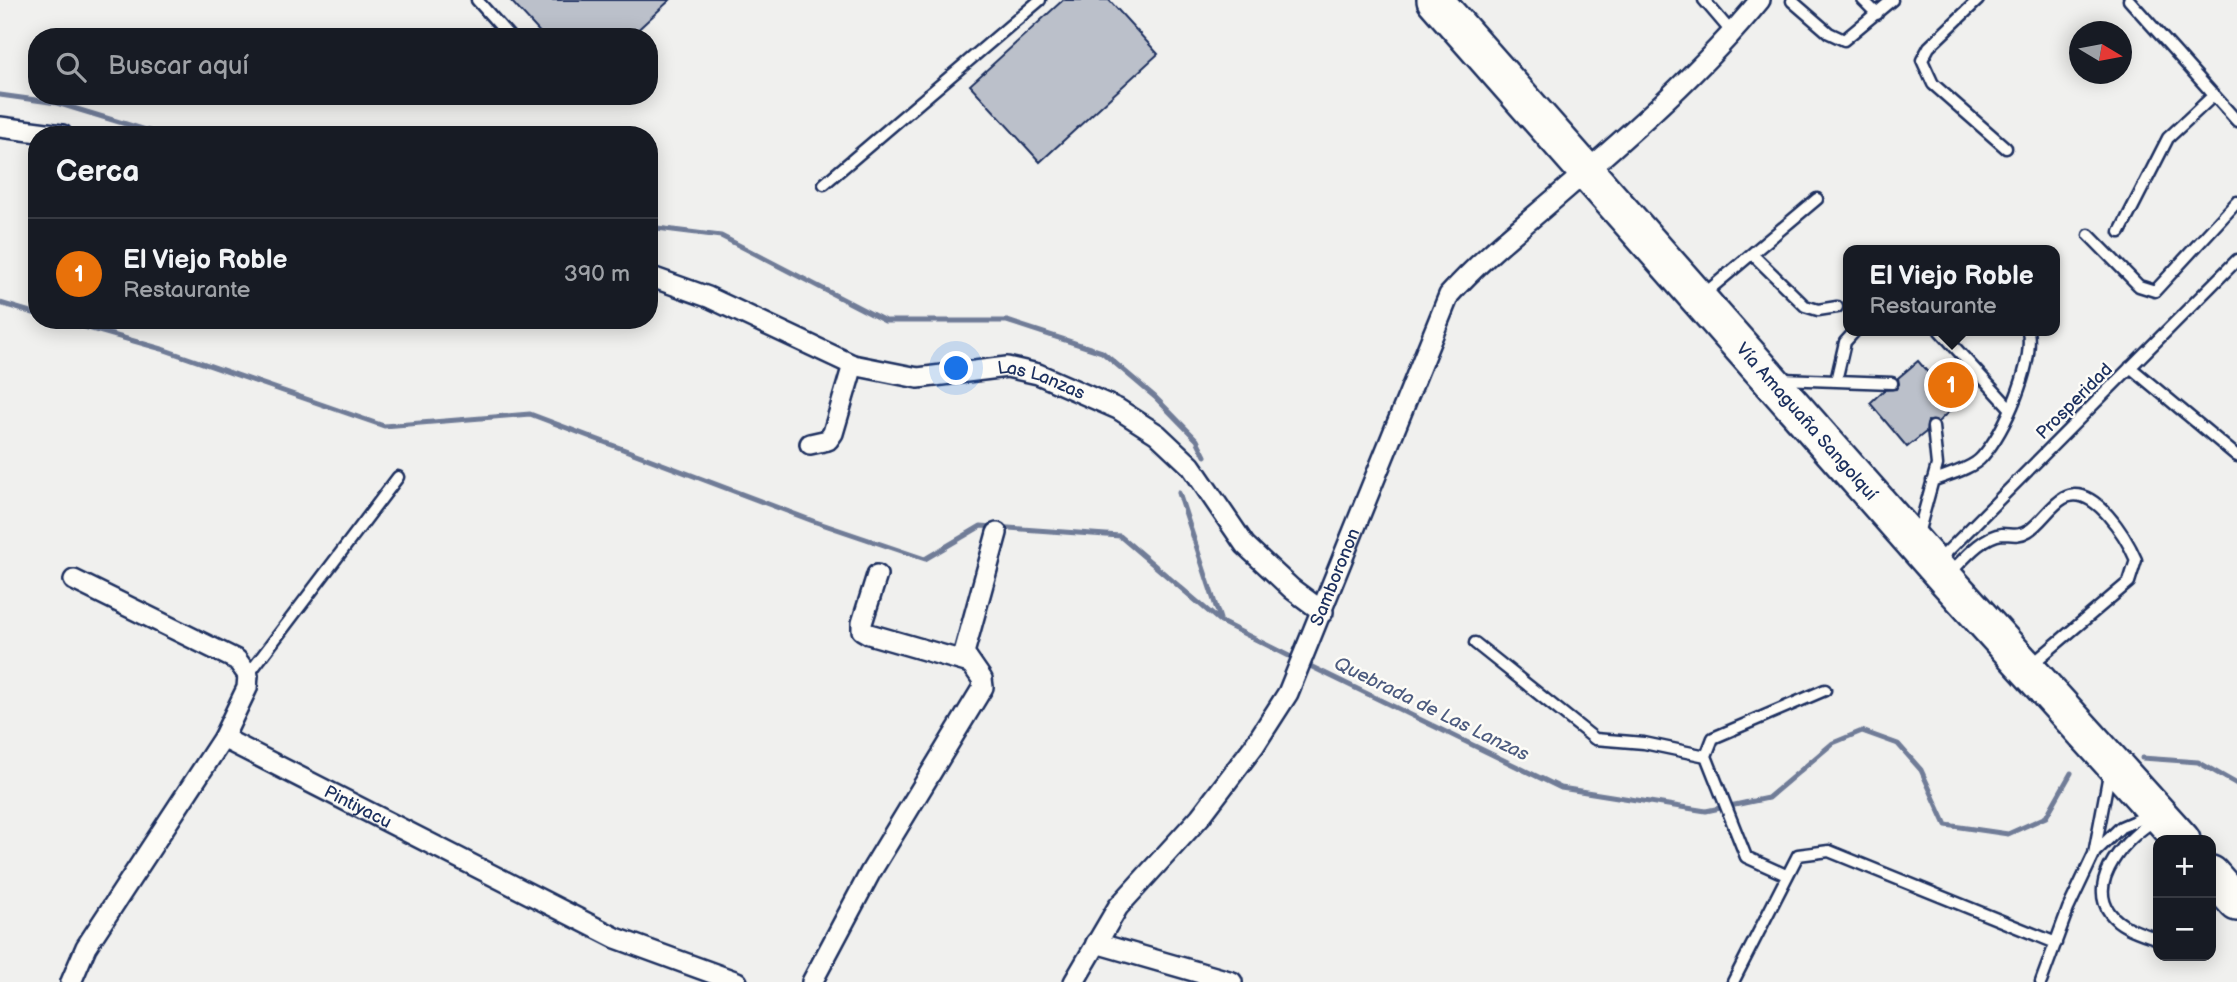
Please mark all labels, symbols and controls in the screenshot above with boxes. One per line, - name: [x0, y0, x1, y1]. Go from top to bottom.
- north arrow: [2069, 21, 2132, 84]
- search box: [28, 28, 658, 105]
- icon: search: [52, 48, 90, 86]
- text: Buscar aquí: [108, 51, 249, 82]
- text: Cerca: [56, 154, 139, 190]
- text: El Viejo Roble: [123, 245, 287, 276]
- popup: [1843, 245, 2060, 336]
- text: 1: [74, 260, 84, 288]
- text: 390 m: [564, 260, 630, 288]
- text: El Viejo Roble: [1869, 261, 2034, 292]
- text: Restaurante: [123, 276, 250, 304]
- text: Restaurante: [1869, 292, 1997, 320]
- street label: Vía Amaguaña Sangolquí: [1732, 339, 1882, 505]
- your location: [939, 351, 973, 385]
- street label: Las Lanzas: [996, 357, 1088, 404]
- pin: 1: [1928, 359, 1974, 411]
- street label: Prosperidad: [2032, 359, 2117, 444]
- street label: Samboronon: [1306, 525, 1365, 629]
- water label: Quebrada de Las Lanzas: [1330, 652, 1533, 767]
- street label: Pintiyacu: [320, 781, 395, 833]
- map controls: [2153, 835, 2216, 961]
- button: +: [2153, 835, 2216, 898]
- button: −: [2153, 898, 2216, 961]

